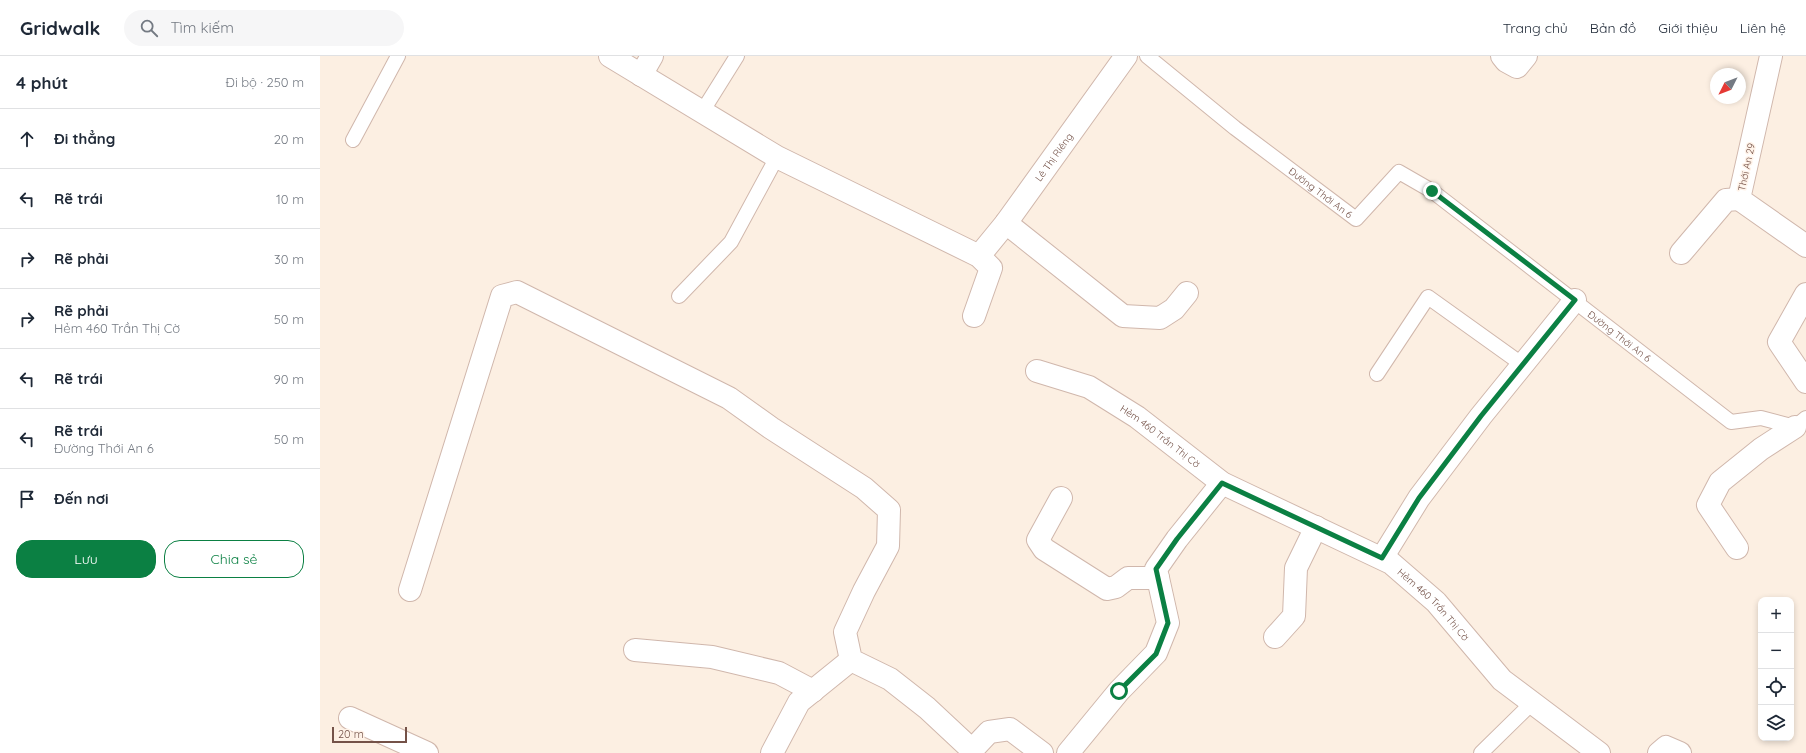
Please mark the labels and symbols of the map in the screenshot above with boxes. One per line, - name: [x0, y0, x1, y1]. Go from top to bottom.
- north arrow: [1710, 68, 1746, 104]
- street label: Lê Thị Riêng: [1032, 130, 1076, 184]
- street label: Thới An 29: [1735, 142, 1758, 192]
- street label: Đường Thới An 6: [1286, 165, 1356, 222]
- route end: [1423, 182, 1441, 200]
- street label: Đường Thới An 6: [1585, 308, 1654, 365]
- street label: Hẻm 460 Trần Thị Cờ: [1118, 402, 1203, 471]
- street label: Hẻm 460 Trần Thị Cờ: [1395, 566, 1472, 643]
- route start: [1110, 682, 1128, 700]
- scale bar: [332, 725, 407, 744]

